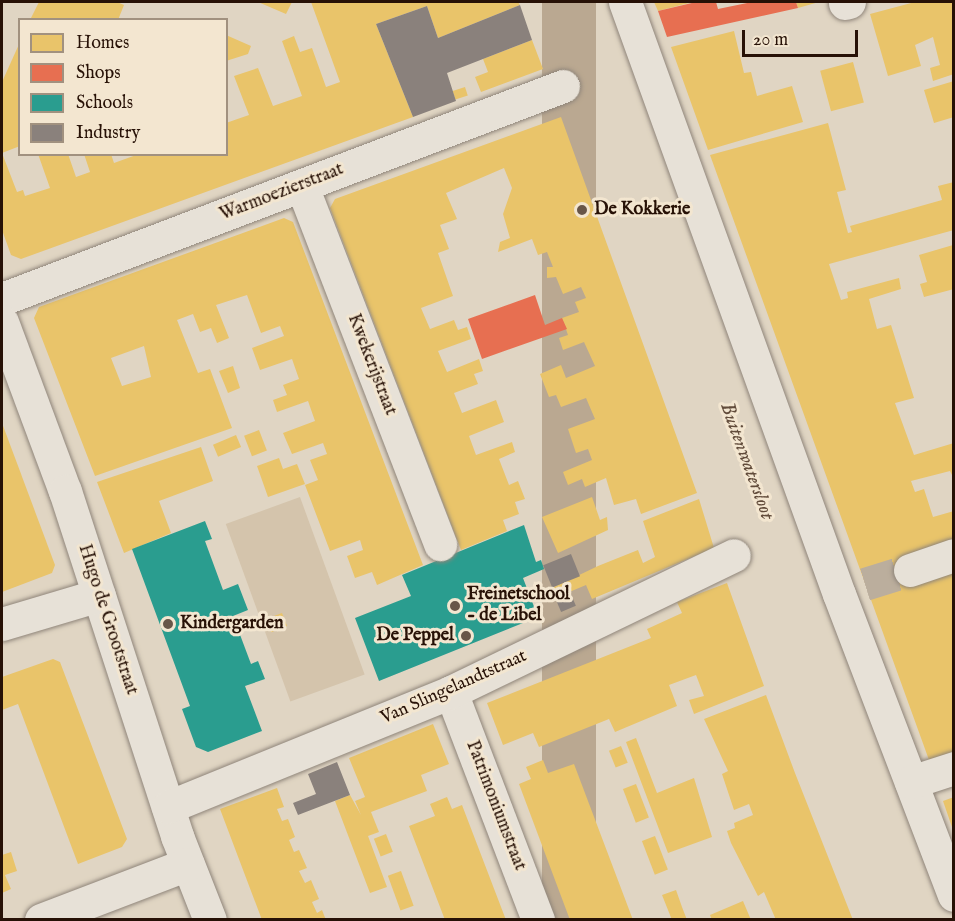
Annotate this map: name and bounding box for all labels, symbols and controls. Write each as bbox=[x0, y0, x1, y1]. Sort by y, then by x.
legend bbox=[18, 18, 228, 156]
scale bar bbox=[745, 18, 860, 56]
text: 20 m bbox=[753, 29, 788, 52]
text: Homes bbox=[76, 32, 129, 55]
text: Shops bbox=[76, 62, 121, 85]
text: Schools bbox=[76, 92, 133, 115]
text: Industry bbox=[76, 122, 140, 145]
street label: Warmoezierstraat bbox=[217, 159, 347, 227]
place label: De Kokkerie bbox=[594, 199, 690, 221]
marker: De Kokkerie bbox=[575, 203, 589, 217]
street label: Kwekerijstraat bbox=[342, 311, 400, 419]
water label: Buitenwatersloot bbox=[715, 399, 779, 523]
street label: Hugo de Grootstraat bbox=[72, 542, 142, 698]
place label: Freinetschool - de Libel bbox=[467, 585, 570, 628]
marker: Freinetschool - de Libel bbox=[448, 599, 462, 613]
place label: Kindergarden bbox=[180, 613, 283, 635]
marker: Kindergarden bbox=[161, 617, 175, 631]
place label: De Peppel bbox=[376, 625, 454, 647]
marker: De Peppel bbox=[459, 629, 473, 643]
street label: Van Slingelandtstraat bbox=[378, 646, 530, 730]
street label: Patrimoniumstraat bbox=[460, 738, 530, 874]

